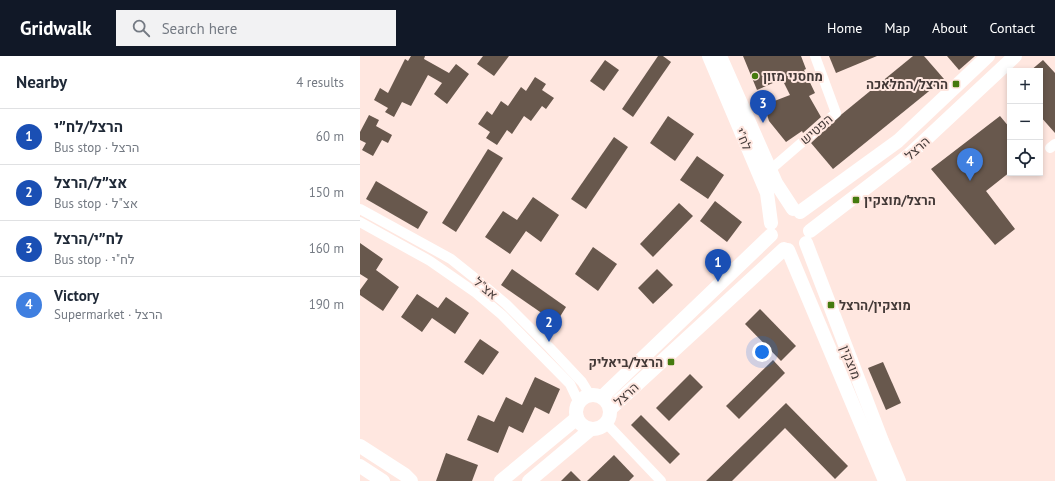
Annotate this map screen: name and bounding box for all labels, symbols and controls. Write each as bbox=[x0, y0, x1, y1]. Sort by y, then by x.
search box bbox=[116, 10, 396, 46]
text: Gridwalk bbox=[20, 16, 92, 40]
icon: search bbox=[130, 17, 152, 39]
text: Search here bbox=[162, 19, 237, 38]
text: Home bbox=[827, 19, 862, 37]
text: Map bbox=[884, 19, 910, 37]
text: About bbox=[932, 19, 968, 37]
text: Contact bbox=[990, 19, 1035, 37]
place label: מחסני מזון bbox=[763, 68, 823, 85]
map controls bbox=[1007, 68, 1043, 176]
button: + bbox=[1007, 68, 1043, 104]
text: Nearby bbox=[16, 71, 67, 93]
marker: מחסני מזון bbox=[750, 71, 760, 81]
text: 4 results bbox=[296, 74, 344, 91]
place label: הרצל/המלאכה bbox=[866, 76, 948, 93]
marker: הרצל/המלאכה bbox=[951, 79, 961, 89]
pin: 3 bbox=[750, 90, 776, 123]
button: − bbox=[1007, 104, 1043, 140]
street label: הפטיש bbox=[796, 110, 836, 148]
text: הרצל/לח״י bbox=[54, 117, 123, 136]
street label: לח"י bbox=[731, 125, 756, 153]
text: 1 bbox=[25, 128, 33, 145]
text: 60 m bbox=[316, 128, 344, 145]
street label: הרצל bbox=[901, 133, 933, 164]
text: Bus stop · הרצל bbox=[54, 139, 140, 156]
button: locate bbox=[1007, 140, 1043, 176]
pin: 4 bbox=[957, 148, 983, 181]
text: אצ״ל/הרצל bbox=[54, 173, 127, 192]
text: 2 bbox=[25, 184, 33, 201]
text: 150 m bbox=[309, 184, 344, 201]
place label: הרצל/מוצקין bbox=[864, 192, 936, 209]
text: Bus stop · אצ"ל bbox=[54, 195, 138, 212]
marker: הרצל/מוצקין bbox=[851, 195, 861, 205]
text: לח״י/הרצל bbox=[54, 229, 123, 248]
text: 3 bbox=[25, 240, 33, 257]
text: 160 m bbox=[309, 240, 344, 257]
pin: 1 bbox=[705, 249, 731, 282]
text: Bus stop · לח"י bbox=[54, 251, 135, 268]
street label: אצ"ל bbox=[470, 273, 501, 303]
text: Victory bbox=[54, 286, 99, 305]
text: 4 bbox=[25, 296, 33, 313]
text: 190 m bbox=[309, 296, 344, 313]
place label: מוצקין/הרצל bbox=[839, 297, 911, 314]
marker: מוצקין/הרצל bbox=[826, 300, 836, 310]
text: Supermarket · הרצל bbox=[54, 306, 163, 323]
pin: 2 bbox=[536, 309, 562, 342]
your location bbox=[752, 342, 772, 362]
street label: מוצקין bbox=[836, 343, 865, 382]
place label: הרצל/ביאליק bbox=[588, 354, 663, 371]
marker: הרצל/ביאליק bbox=[666, 357, 676, 367]
street label: הרצל bbox=[610, 379, 642, 410]

